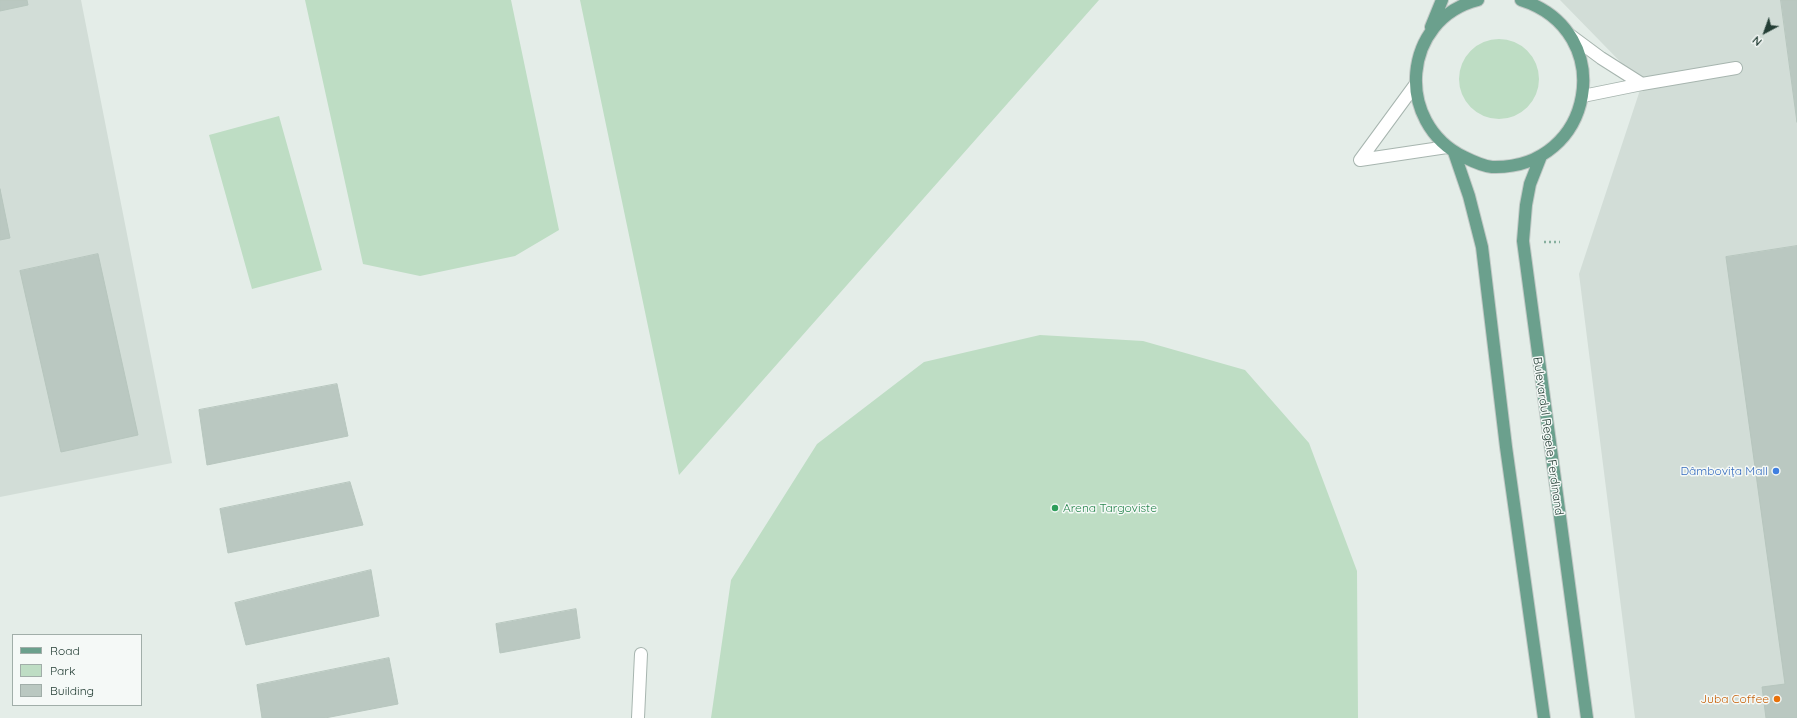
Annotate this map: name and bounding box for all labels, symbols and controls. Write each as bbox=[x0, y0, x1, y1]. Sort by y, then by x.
north arrow bbox=[1745, 12, 1785, 52]
text: N bbox=[1749, 33, 1765, 49]
street label: Bulevardul Regele Ferdinand bbox=[1530, 356, 1566, 516]
place label: Dâmbovița Mall bbox=[1680, 464, 1768, 478]
marker: Dâmbovița Mall bbox=[1771, 466, 1781, 476]
place label: Arena Targoviste bbox=[1063, 501, 1157, 515]
marker: Arena Targoviste bbox=[1050, 503, 1060, 513]
legend bbox=[12, 634, 142, 706]
text: Road bbox=[50, 643, 80, 658]
text: Park bbox=[50, 663, 75, 678]
text: Building bbox=[50, 683, 94, 698]
place label: Juba Coffee bbox=[1700, 692, 1769, 706]
marker: Juba Coffee bbox=[1772, 694, 1782, 704]

